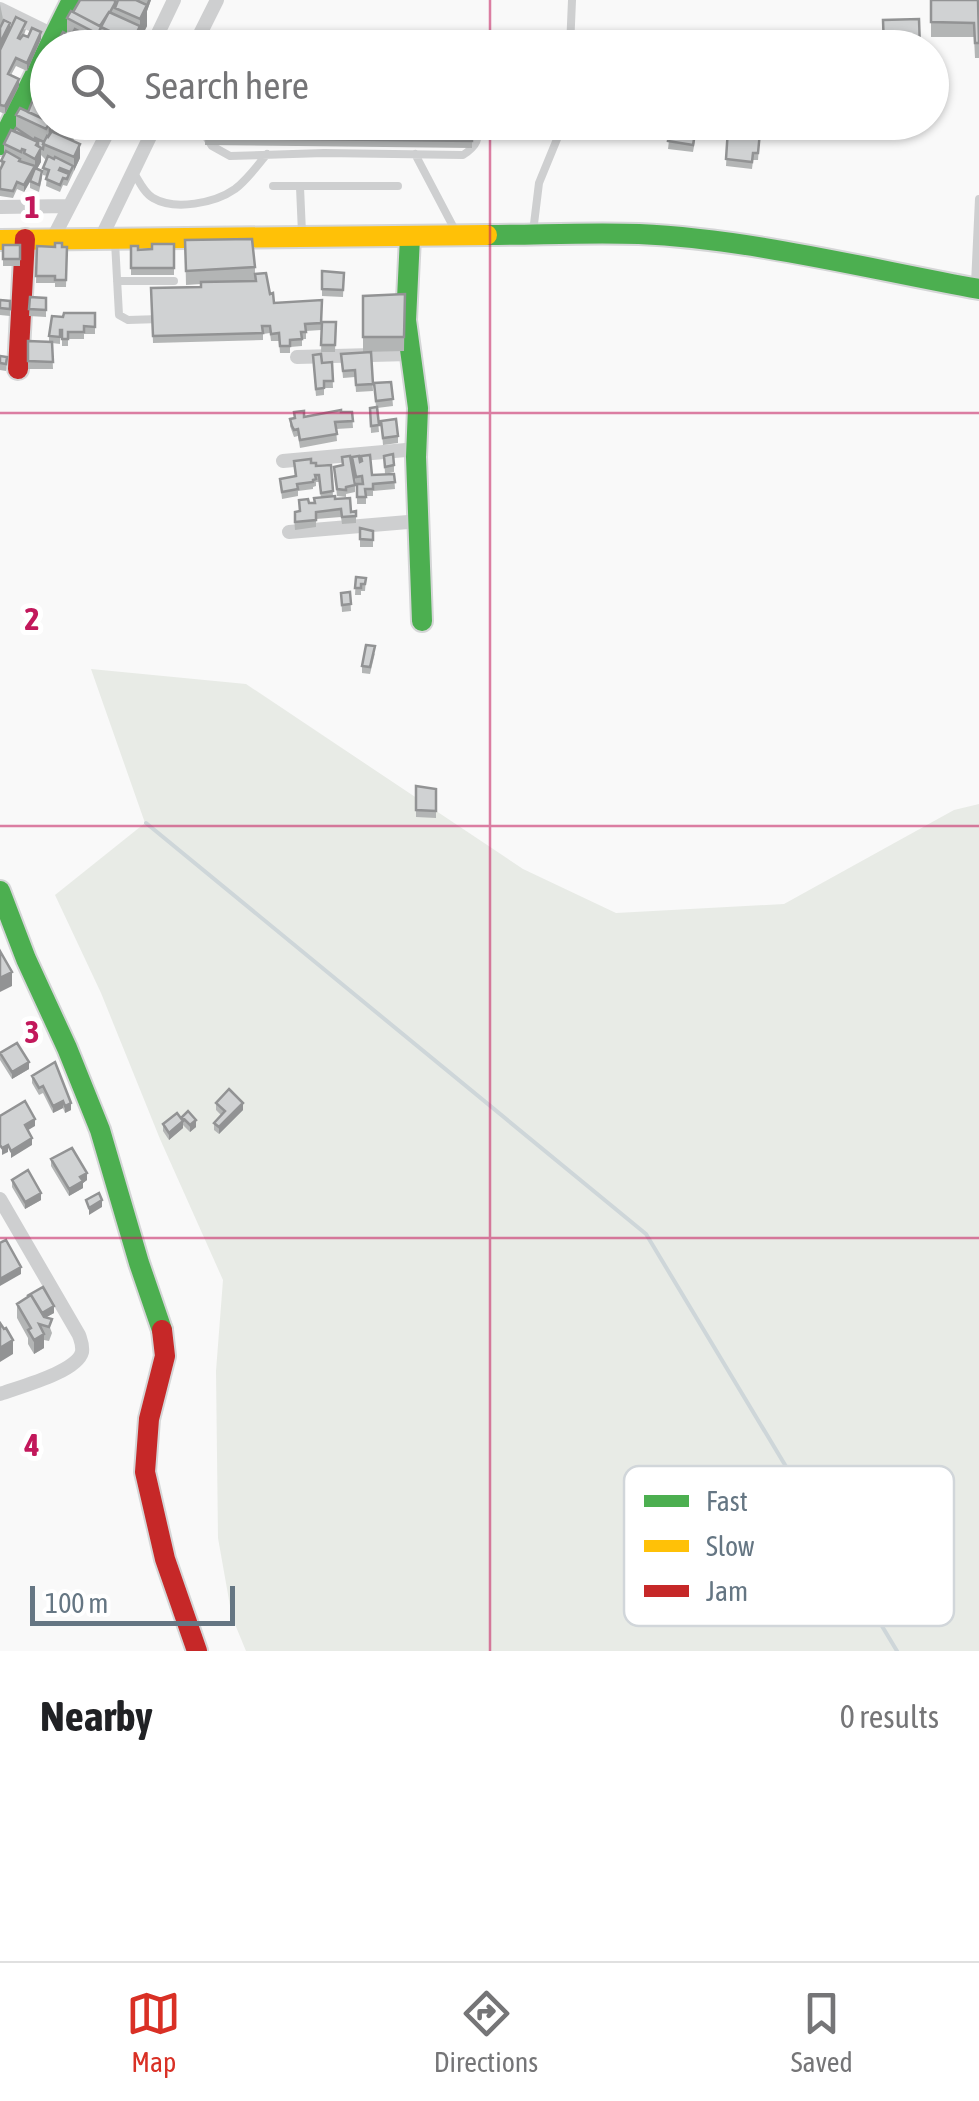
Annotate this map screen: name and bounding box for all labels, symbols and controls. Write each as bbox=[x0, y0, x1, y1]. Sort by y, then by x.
search box bbox=[30, 30, 949, 140]
icon: search bbox=[65, 58, 120, 113]
text: Search here bbox=[145, 64, 309, 107]
text: 1 bbox=[24, 188, 40, 225]
text: 2 bbox=[24, 600, 40, 637]
text: 3 bbox=[24, 1013, 40, 1050]
text: 4 bbox=[23, 1426, 40, 1463]
legend bbox=[624, 1466, 954, 1626]
text: Fast bbox=[706, 1485, 748, 1517]
text: Slow bbox=[706, 1530, 755, 1562]
text: Jam bbox=[706, 1575, 748, 1607]
scale bar bbox=[30, 1581, 235, 1626]
text: 100 m bbox=[45, 1587, 108, 1619]
text: Nearby bbox=[40, 1692, 153, 1740]
text: 0 results bbox=[840, 1698, 939, 1735]
tab: Map bbox=[126, 1986, 181, 2078]
tab: Directions bbox=[434, 1986, 538, 2078]
tab: Saved bbox=[791, 1986, 853, 2078]

